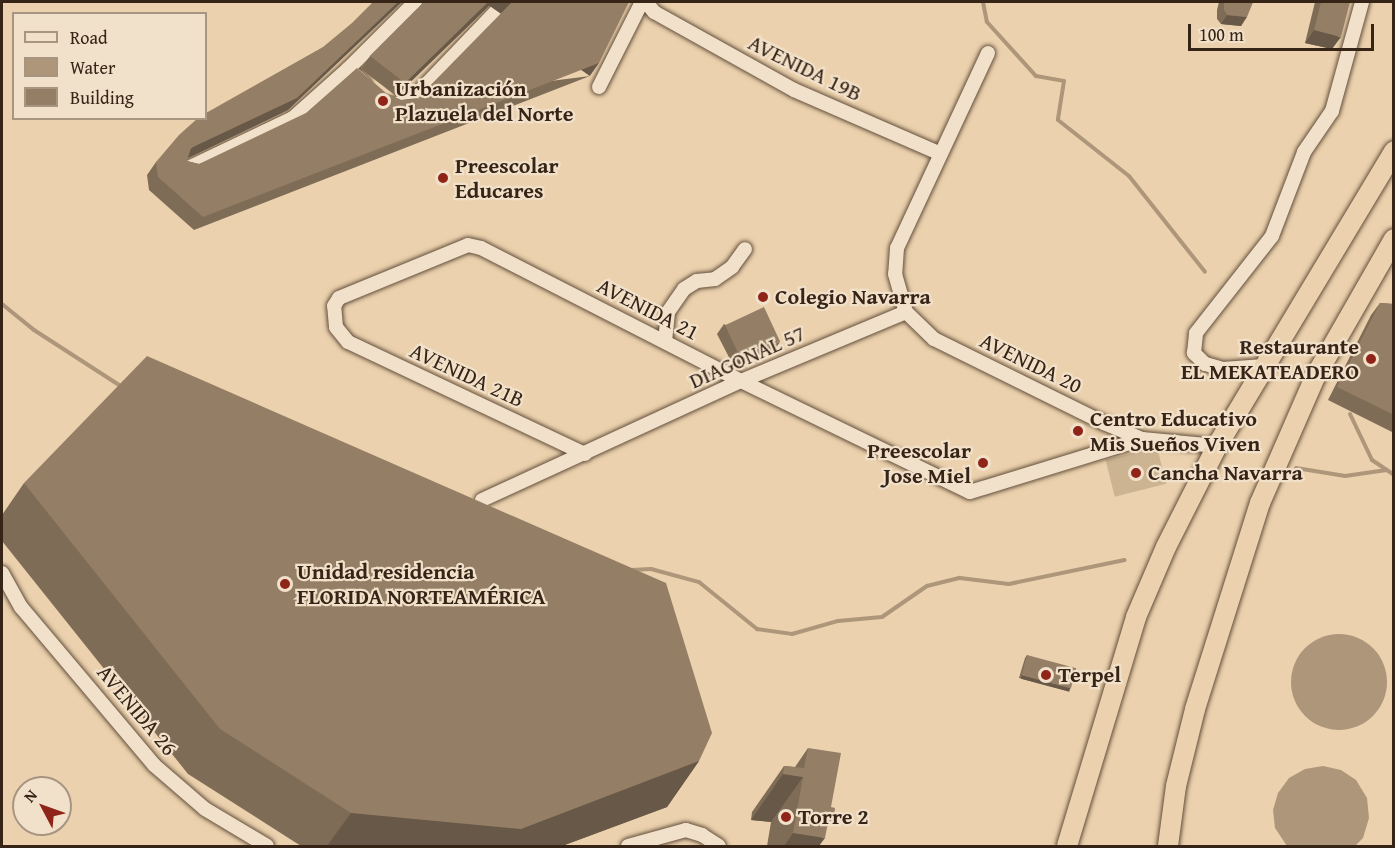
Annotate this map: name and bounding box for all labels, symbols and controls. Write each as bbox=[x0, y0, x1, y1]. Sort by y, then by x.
legend bbox=[12, 12, 207, 120]
scale bar bbox=[1191, 12, 1377, 50]
text: 100 m bbox=[1199, 21, 1244, 48]
text: Road bbox=[70, 24, 108, 51]
street label: AVENIDA 19B bbox=[744, 29, 866, 107]
text: Water bbox=[70, 54, 115, 81]
place label: Urbanización Plazuela del Norte bbox=[395, 75, 574, 126]
text: Building bbox=[70, 84, 134, 111]
marker: Urbanización Plazuela del Norte bbox=[376, 94, 390, 108]
place label: Preescolar Educares bbox=[455, 152, 559, 204]
marker: Preescolar Educares bbox=[436, 171, 450, 185]
street label: AVENIDA 21 bbox=[593, 272, 703, 346]
place label: Colegio Navarra bbox=[775, 284, 931, 310]
marker: Colegio Navarra bbox=[756, 290, 770, 304]
street label: DIAGONAL 57 bbox=[685, 320, 809, 394]
street label: AVENIDA 20 bbox=[976, 327, 1086, 399]
place label: Restaurante EL MEKATEADERO bbox=[1181, 333, 1359, 384]
street label: AVENIDA 21B bbox=[406, 337, 528, 413]
marker: Restaurante EL MEKATEADERO bbox=[1364, 352, 1378, 366]
place label: Centro Educativo Mis Sueños Viven bbox=[1090, 405, 1260, 457]
marker: Centro Educativo Mis Sueños Viven bbox=[1071, 424, 1085, 438]
place label: Preescolar Jose Miel bbox=[867, 437, 971, 488]
marker: Preescolar Jose Miel bbox=[976, 456, 990, 470]
place label: Cancha Navarra bbox=[1148, 460, 1303, 486]
marker: Cancha Navarra bbox=[1129, 466, 1143, 480]
place label: Unidad residencia FLORIDA NORTEAMÉRICA bbox=[297, 558, 545, 610]
marker: Unidad residencia FLORIDA NORTEAMÉRICA bbox=[278, 577, 292, 591]
street label: AVENIDA 26 bbox=[91, 659, 183, 761]
place label: Terpel bbox=[1058, 662, 1121, 688]
marker: Terpel bbox=[1039, 668, 1053, 682]
north arrow bbox=[12, 776, 72, 836]
text: N bbox=[17, 784, 42, 807]
place label: Torre 2 bbox=[798, 804, 869, 830]
marker: Torre 2 bbox=[779, 810, 793, 824]

